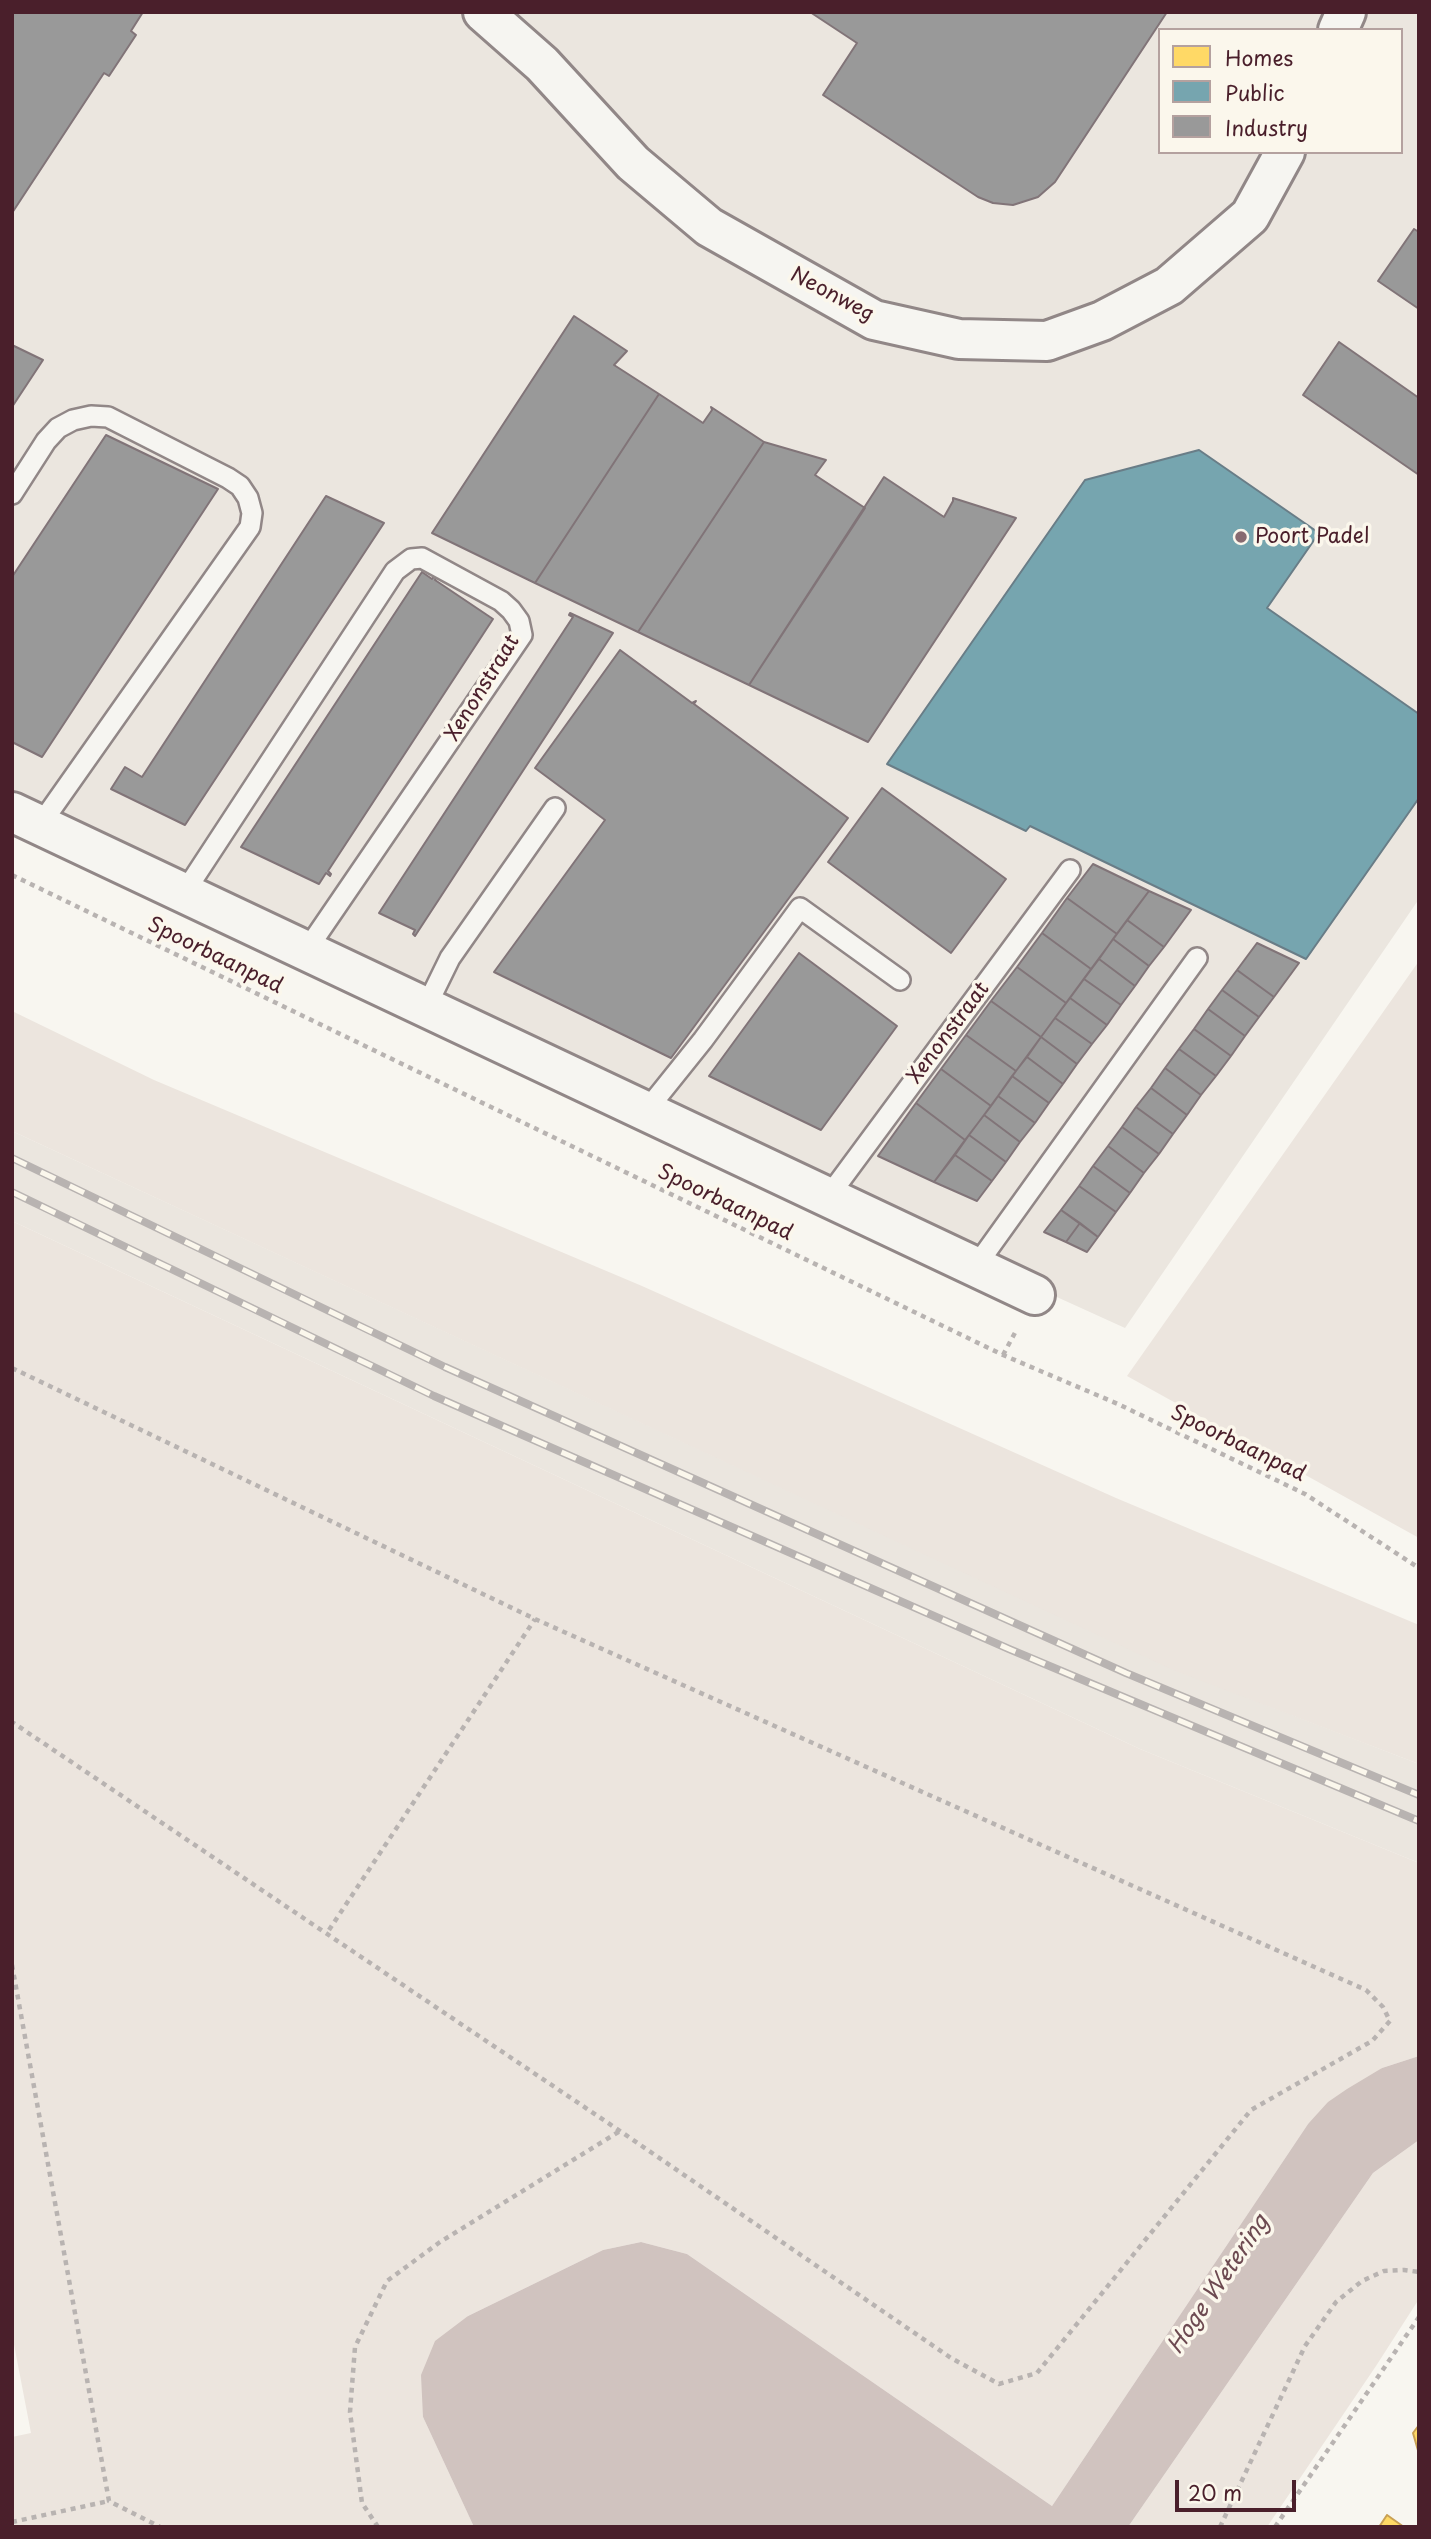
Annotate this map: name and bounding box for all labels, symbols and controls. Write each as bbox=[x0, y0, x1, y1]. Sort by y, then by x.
legend bbox=[1158, 28, 1403, 154]
text: Homes bbox=[1225, 41, 1293, 73]
text: Public bbox=[1225, 76, 1285, 108]
text: Industry bbox=[1225, 111, 1308, 143]
street label: Neonweg bbox=[786, 262, 878, 328]
place label: Poort Padel bbox=[1255, 524, 1369, 550]
marker: Poort Padel bbox=[1233, 529, 1249, 545]
street label: Xenonstraat bbox=[440, 630, 526, 746]
street label: Spoorbaanpad bbox=[143, 912, 287, 1000]
street label: Xenonstraat bbox=[903, 977, 995, 1089]
street label: Spoorbaanpad bbox=[653, 1159, 797, 1247]
street label: Spoorbaanpad bbox=[1166, 1400, 1310, 1488]
water label: Hoge Wetering bbox=[1162, 2210, 1276, 2360]
scale bar bbox=[1179, 2466, 1300, 2510]
text: 20 m bbox=[1188, 2476, 1242, 2508]

